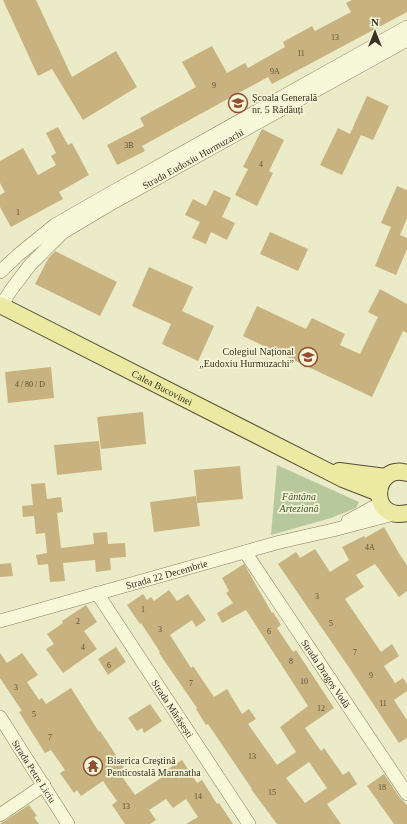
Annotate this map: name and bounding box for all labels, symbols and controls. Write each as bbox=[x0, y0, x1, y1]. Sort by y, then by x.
north arrow bbox=[355, 12, 395, 52]
text: N bbox=[371, 16, 379, 28]
house number: 13 bbox=[331, 33, 339, 42]
house number: 11 bbox=[297, 49, 305, 58]
house number: 9A bbox=[270, 67, 280, 76]
house number: 9 bbox=[212, 81, 216, 90]
school or university icon: Școala Generală nr. 5 Rădăuți bbox=[227, 92, 249, 114]
place label: Școala Generală nr. 5 Rădăuți bbox=[252, 92, 318, 115]
street label: Strada Eudoxiu Hurmuzachi bbox=[140, 126, 245, 191]
house number: 3B bbox=[124, 141, 134, 150]
house number: 4 bbox=[259, 160, 263, 169]
house number: 1 bbox=[16, 208, 20, 217]
place label: Colegiul Național „Eudoxiu Hurmuzachi” bbox=[199, 346, 294, 369]
school or university icon: Colegiul Național „Eudoxiu Hurmuzachi” bbox=[297, 346, 319, 368]
street label: Calea Bucovinei bbox=[130, 367, 195, 407]
house number: 4 / 80 / D bbox=[15, 380, 45, 389]
park label: Fântâna Arteziană bbox=[279, 491, 318, 514]
house number: 4A bbox=[365, 543, 375, 552]
street label: Strada 22 Decembrie bbox=[124, 557, 209, 591]
house number: 3 bbox=[315, 592, 319, 601]
house number: 1 bbox=[141, 605, 145, 614]
house number: 2 bbox=[76, 617, 80, 626]
house number: 5 bbox=[329, 619, 333, 628]
house number: 3 bbox=[158, 625, 162, 634]
house number: 6 bbox=[267, 627, 271, 636]
street label: Strada Dragoș Vodă bbox=[299, 637, 353, 710]
house number: 4 bbox=[81, 643, 85, 652]
house number: 7 bbox=[353, 648, 357, 657]
house number: 8 bbox=[289, 657, 293, 666]
house number: 6 bbox=[107, 661, 111, 670]
house number: 9 bbox=[369, 671, 373, 680]
street label: Strada Mărășești bbox=[150, 677, 196, 740]
house number: 10 bbox=[300, 677, 308, 686]
house number: 7 bbox=[189, 679, 193, 688]
house number: 3 bbox=[14, 683, 18, 692]
house number: 11 bbox=[379, 699, 387, 708]
house number: 12 bbox=[317, 704, 325, 713]
house number: 5 bbox=[32, 710, 36, 719]
house number: 7 bbox=[48, 733, 52, 742]
street label: Strada Petre Liciu bbox=[10, 738, 58, 804]
house number: 13 bbox=[248, 752, 256, 761]
temple icon: Biserica Creștină Penticostală Maranatha bbox=[82, 755, 104, 777]
place label: Biserica Creștină Penticostală Maranatha bbox=[107, 755, 201, 778]
house number: 18 bbox=[378, 783, 386, 792]
house number: 15 bbox=[268, 788, 276, 797]
house number: 14 bbox=[194, 792, 202, 801]
house number: 13 bbox=[122, 802, 130, 811]

